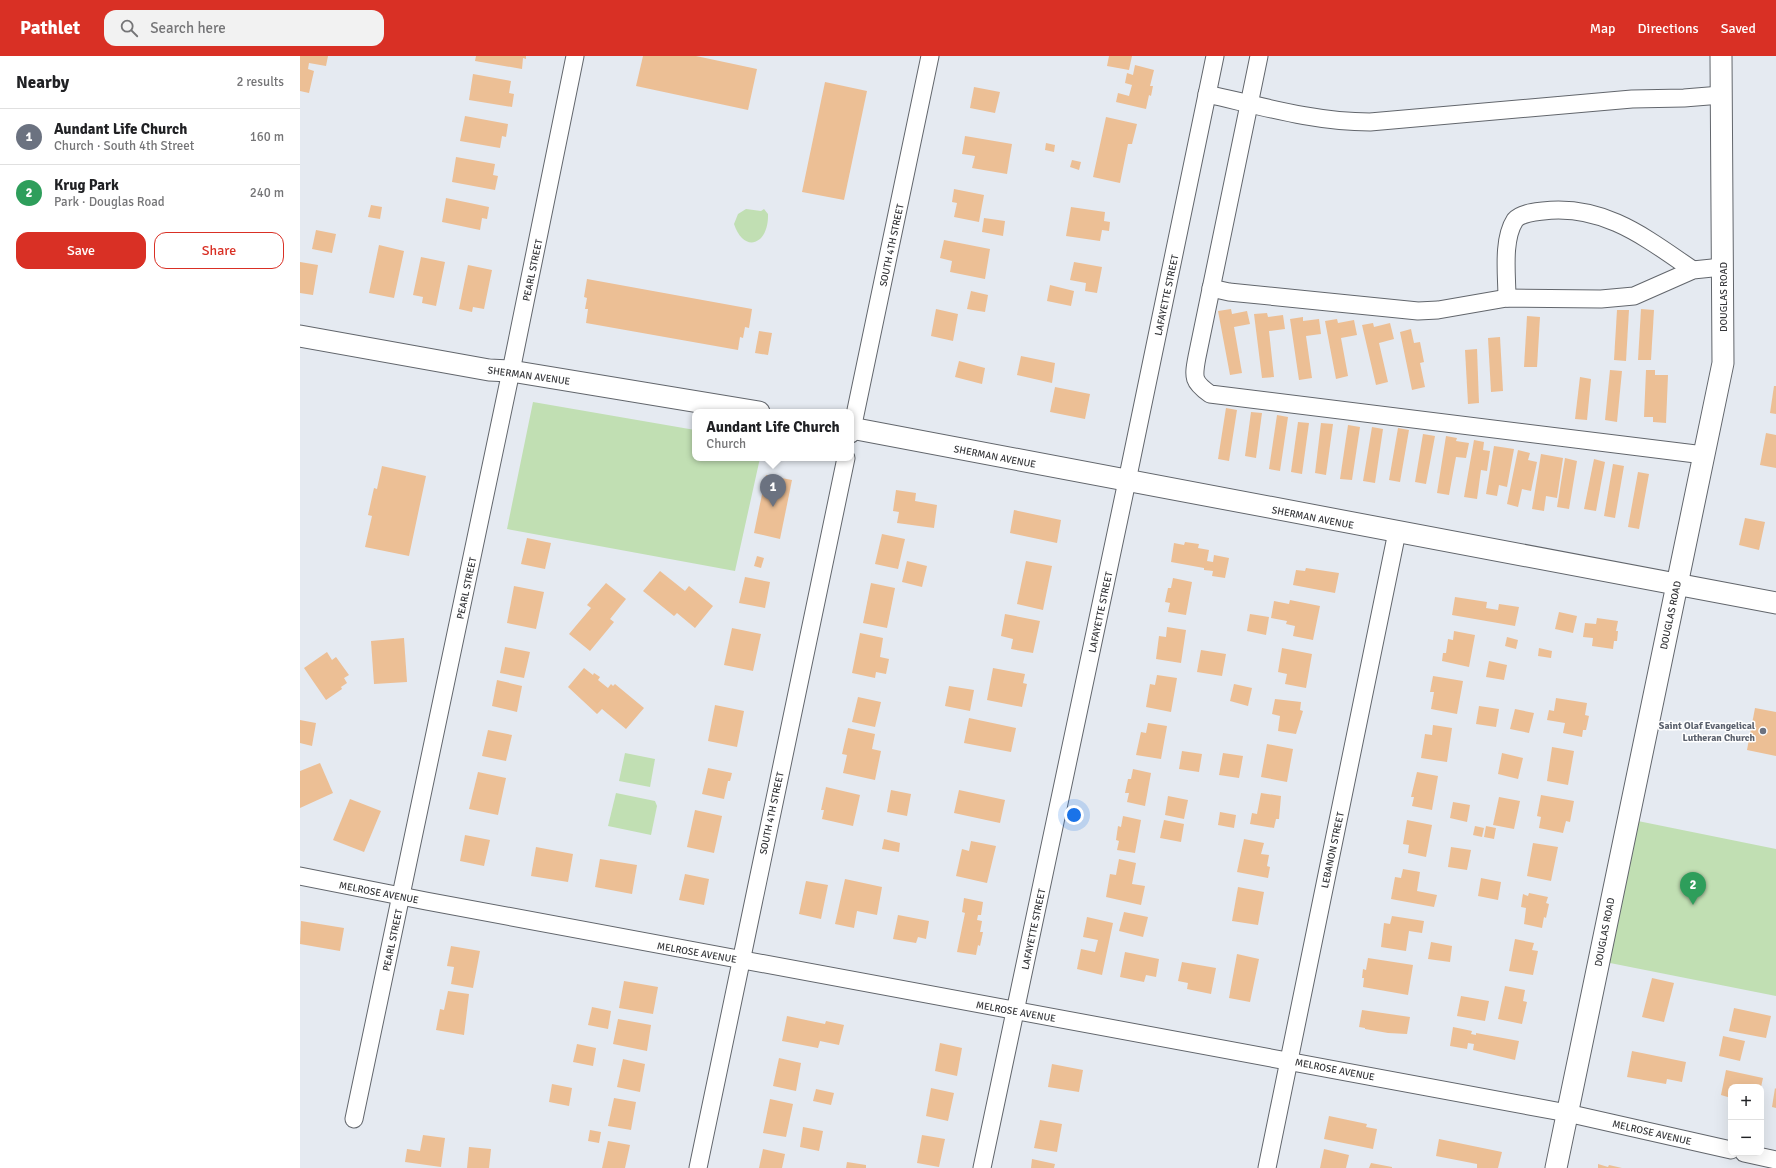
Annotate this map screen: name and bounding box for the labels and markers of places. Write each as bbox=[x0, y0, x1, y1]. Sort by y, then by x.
pin: 1 bbox=[760, 474, 786, 507]
place label: Saint Olaf Evangelical Lutheran Church bbox=[1659, 720, 1756, 744]
marker: Saint Olaf Evangelical Lutheran Church bbox=[1758, 726, 1768, 736]
pin: 2 bbox=[1680, 872, 1706, 905]

